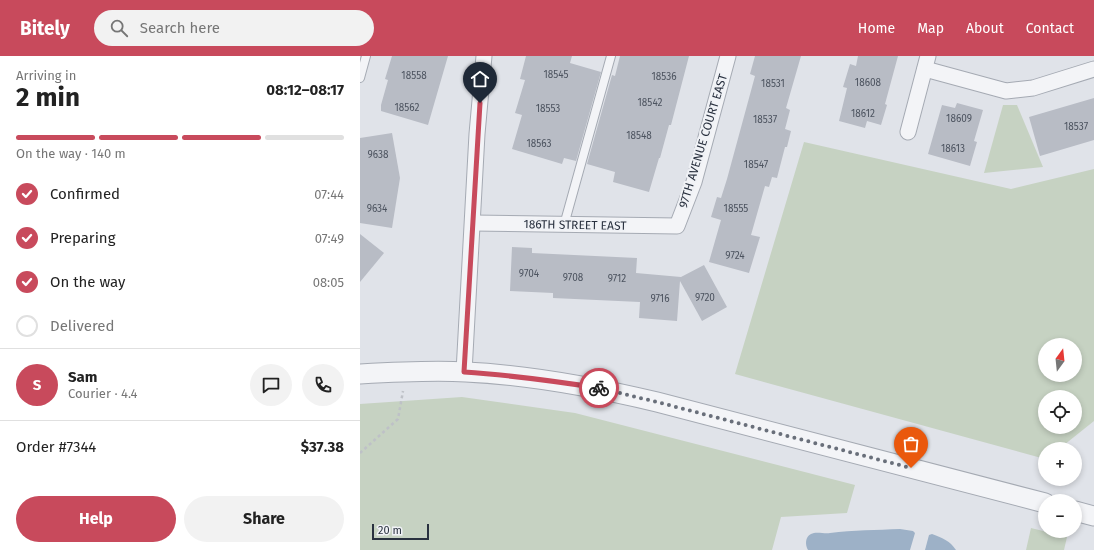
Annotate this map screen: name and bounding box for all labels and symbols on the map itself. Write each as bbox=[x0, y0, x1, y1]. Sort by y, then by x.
pin bbox=[463, 62, 497, 103]
house number: 18545 bbox=[543, 69, 569, 81]
house number: 18558 bbox=[401, 70, 427, 82]
house number: 18536 bbox=[651, 71, 677, 83]
street label: 97TH AVENUE COURT EAST bbox=[676, 72, 730, 210]
house number: 18608 bbox=[855, 77, 882, 89]
house number: 18531 bbox=[761, 78, 785, 90]
house number: 18542 bbox=[638, 97, 663, 109]
house number: 18562 bbox=[394, 102, 420, 114]
house number: 18553 bbox=[536, 103, 560, 115]
house number: 18612 bbox=[851, 108, 875, 120]
house number: 18609 bbox=[946, 113, 972, 125]
house number: 18537 bbox=[753, 114, 778, 126]
house number: 18537 bbox=[1064, 121, 1089, 133]
house number: 18548 bbox=[626, 130, 652, 142]
house number: 18563 bbox=[526, 138, 552, 150]
house number: 18613 bbox=[941, 143, 965, 155]
house number: 9638 bbox=[368, 149, 389, 161]
house number: 18547 bbox=[744, 159, 769, 171]
house number: 9634 bbox=[367, 203, 388, 215]
house number: 18555 bbox=[724, 203, 748, 215]
street label: 186TH STREET EAST bbox=[523, 217, 627, 233]
house number: 9724 bbox=[725, 250, 745, 262]
house number: 9704 bbox=[519, 268, 540, 280]
house number: 9708 bbox=[563, 272, 584, 284]
house number: 9712 bbox=[608, 273, 626, 285]
house number: 9720 bbox=[695, 292, 715, 304]
house number: 9716 bbox=[650, 293, 670, 305]
north arrow bbox=[1038, 338, 1082, 382]
courier bbox=[579, 368, 619, 408]
pin bbox=[894, 427, 928, 468]
scale bar bbox=[372, 522, 429, 541]

